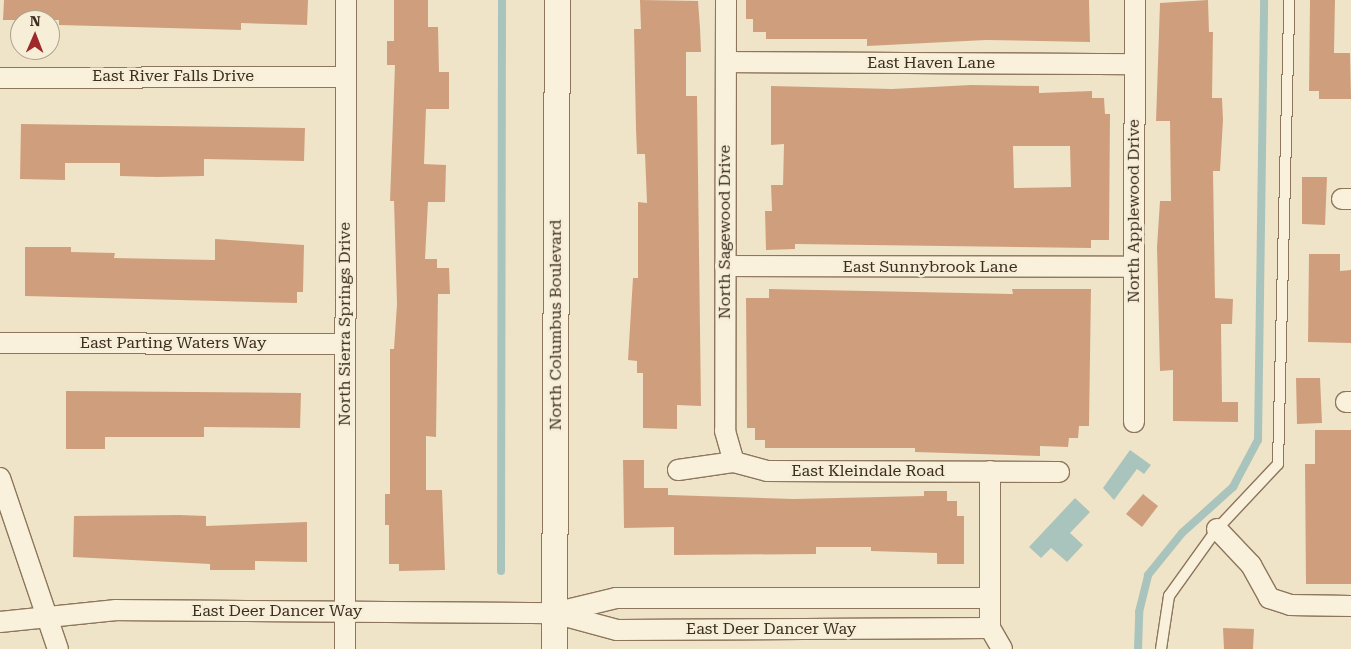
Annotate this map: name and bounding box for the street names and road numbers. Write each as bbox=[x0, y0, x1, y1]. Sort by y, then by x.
street label: East Haven Lane bbox=[867, 53, 995, 73]
street label: East River Falls Drive bbox=[92, 66, 254, 86]
street label: North Applewood Drive bbox=[1124, 119, 1144, 303]
street label: North Sagewood Drive bbox=[715, 145, 735, 319]
street label: North Columbus Boulevard bbox=[546, 220, 566, 430]
street label: North Sierra Springs Drive bbox=[335, 222, 355, 426]
street label: East Sunnybrook Lane bbox=[843, 257, 1017, 277]
street label: East Parting Waters Way bbox=[80, 333, 266, 353]
street label: East Kleindale Road bbox=[791, 461, 945, 481]
street label: East Deer Dancer Way bbox=[192, 601, 362, 621]
street label: East Deer Dancer Way bbox=[686, 619, 856, 639]

